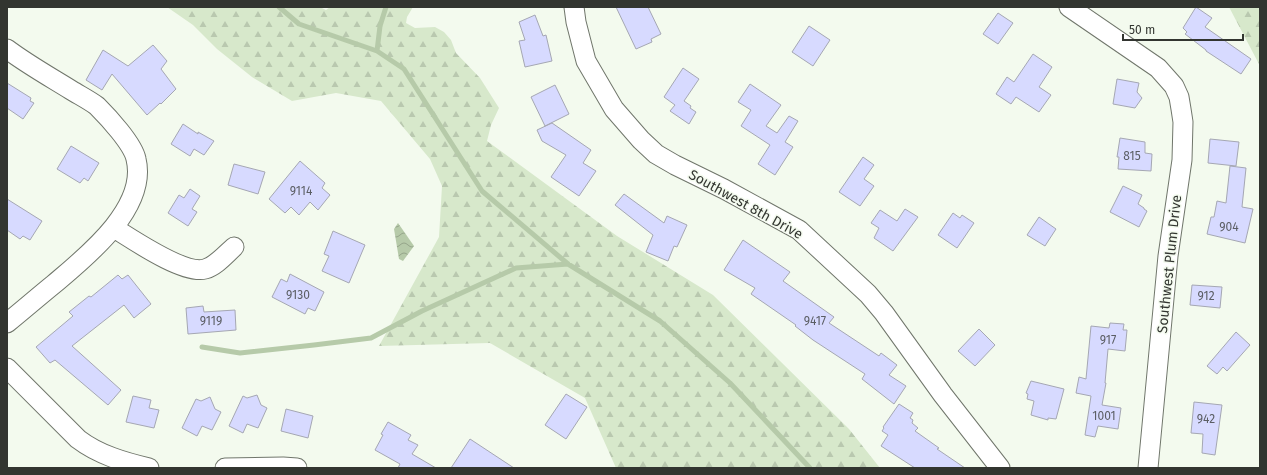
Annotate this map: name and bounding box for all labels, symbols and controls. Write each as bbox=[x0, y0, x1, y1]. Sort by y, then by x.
scale bar bbox=[1123, 16, 1243, 42]
text: 50 m bbox=[1129, 23, 1155, 37]
house number: 815 bbox=[1123, 149, 1141, 163]
street label: Southwest 8th Drive bbox=[686, 166, 806, 243]
house number: 9114 bbox=[290, 184, 313, 198]
street label: Southwest Plum Drive bbox=[1154, 194, 1185, 334]
house number: 904 bbox=[1219, 220, 1239, 234]
house number: 9130 bbox=[286, 288, 310, 302]
house number: 912 bbox=[1197, 289, 1215, 303]
house number: 9119 bbox=[200, 314, 222, 328]
house number: 9417 bbox=[804, 314, 826, 328]
house number: 917 bbox=[1100, 333, 1116, 347]
house number: 1001 bbox=[1092, 409, 1116, 423]
house number: 942 bbox=[1197, 412, 1215, 426]

